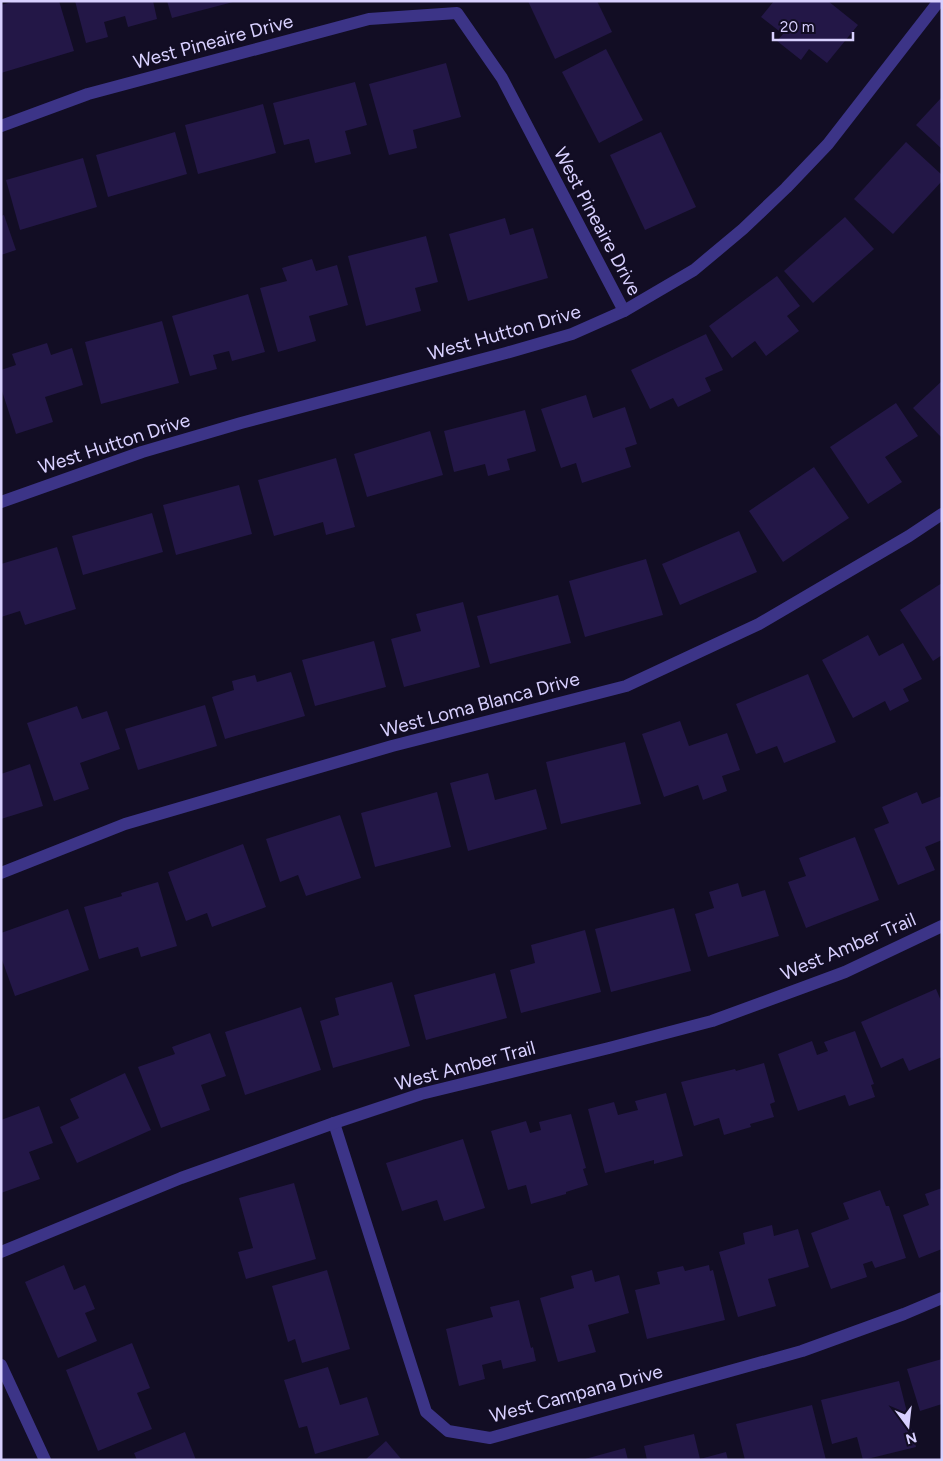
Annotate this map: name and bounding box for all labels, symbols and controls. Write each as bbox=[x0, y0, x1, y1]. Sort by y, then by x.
street label: West Pineaire Drive bbox=[131, 9, 296, 74]
scale bar bbox=[773, 10, 853, 42]
text: 20 m bbox=[780, 18, 814, 36]
street label: West Pineaire Drive bbox=[549, 143, 646, 299]
street label: West Hutton Drive bbox=[425, 300, 583, 365]
street label: West Hutton Drive bbox=[35, 408, 193, 479]
street label: West Loma Blanca Drive bbox=[378, 667, 582, 742]
street label: West Amber Trail bbox=[777, 908, 919, 985]
street label: West Amber Trail bbox=[392, 1036, 538, 1095]
street label: West Campana Drive bbox=[487, 1359, 665, 1428]
north arrow bbox=[883, 1401, 933, 1451]
text: N bbox=[904, 1428, 919, 1448]

